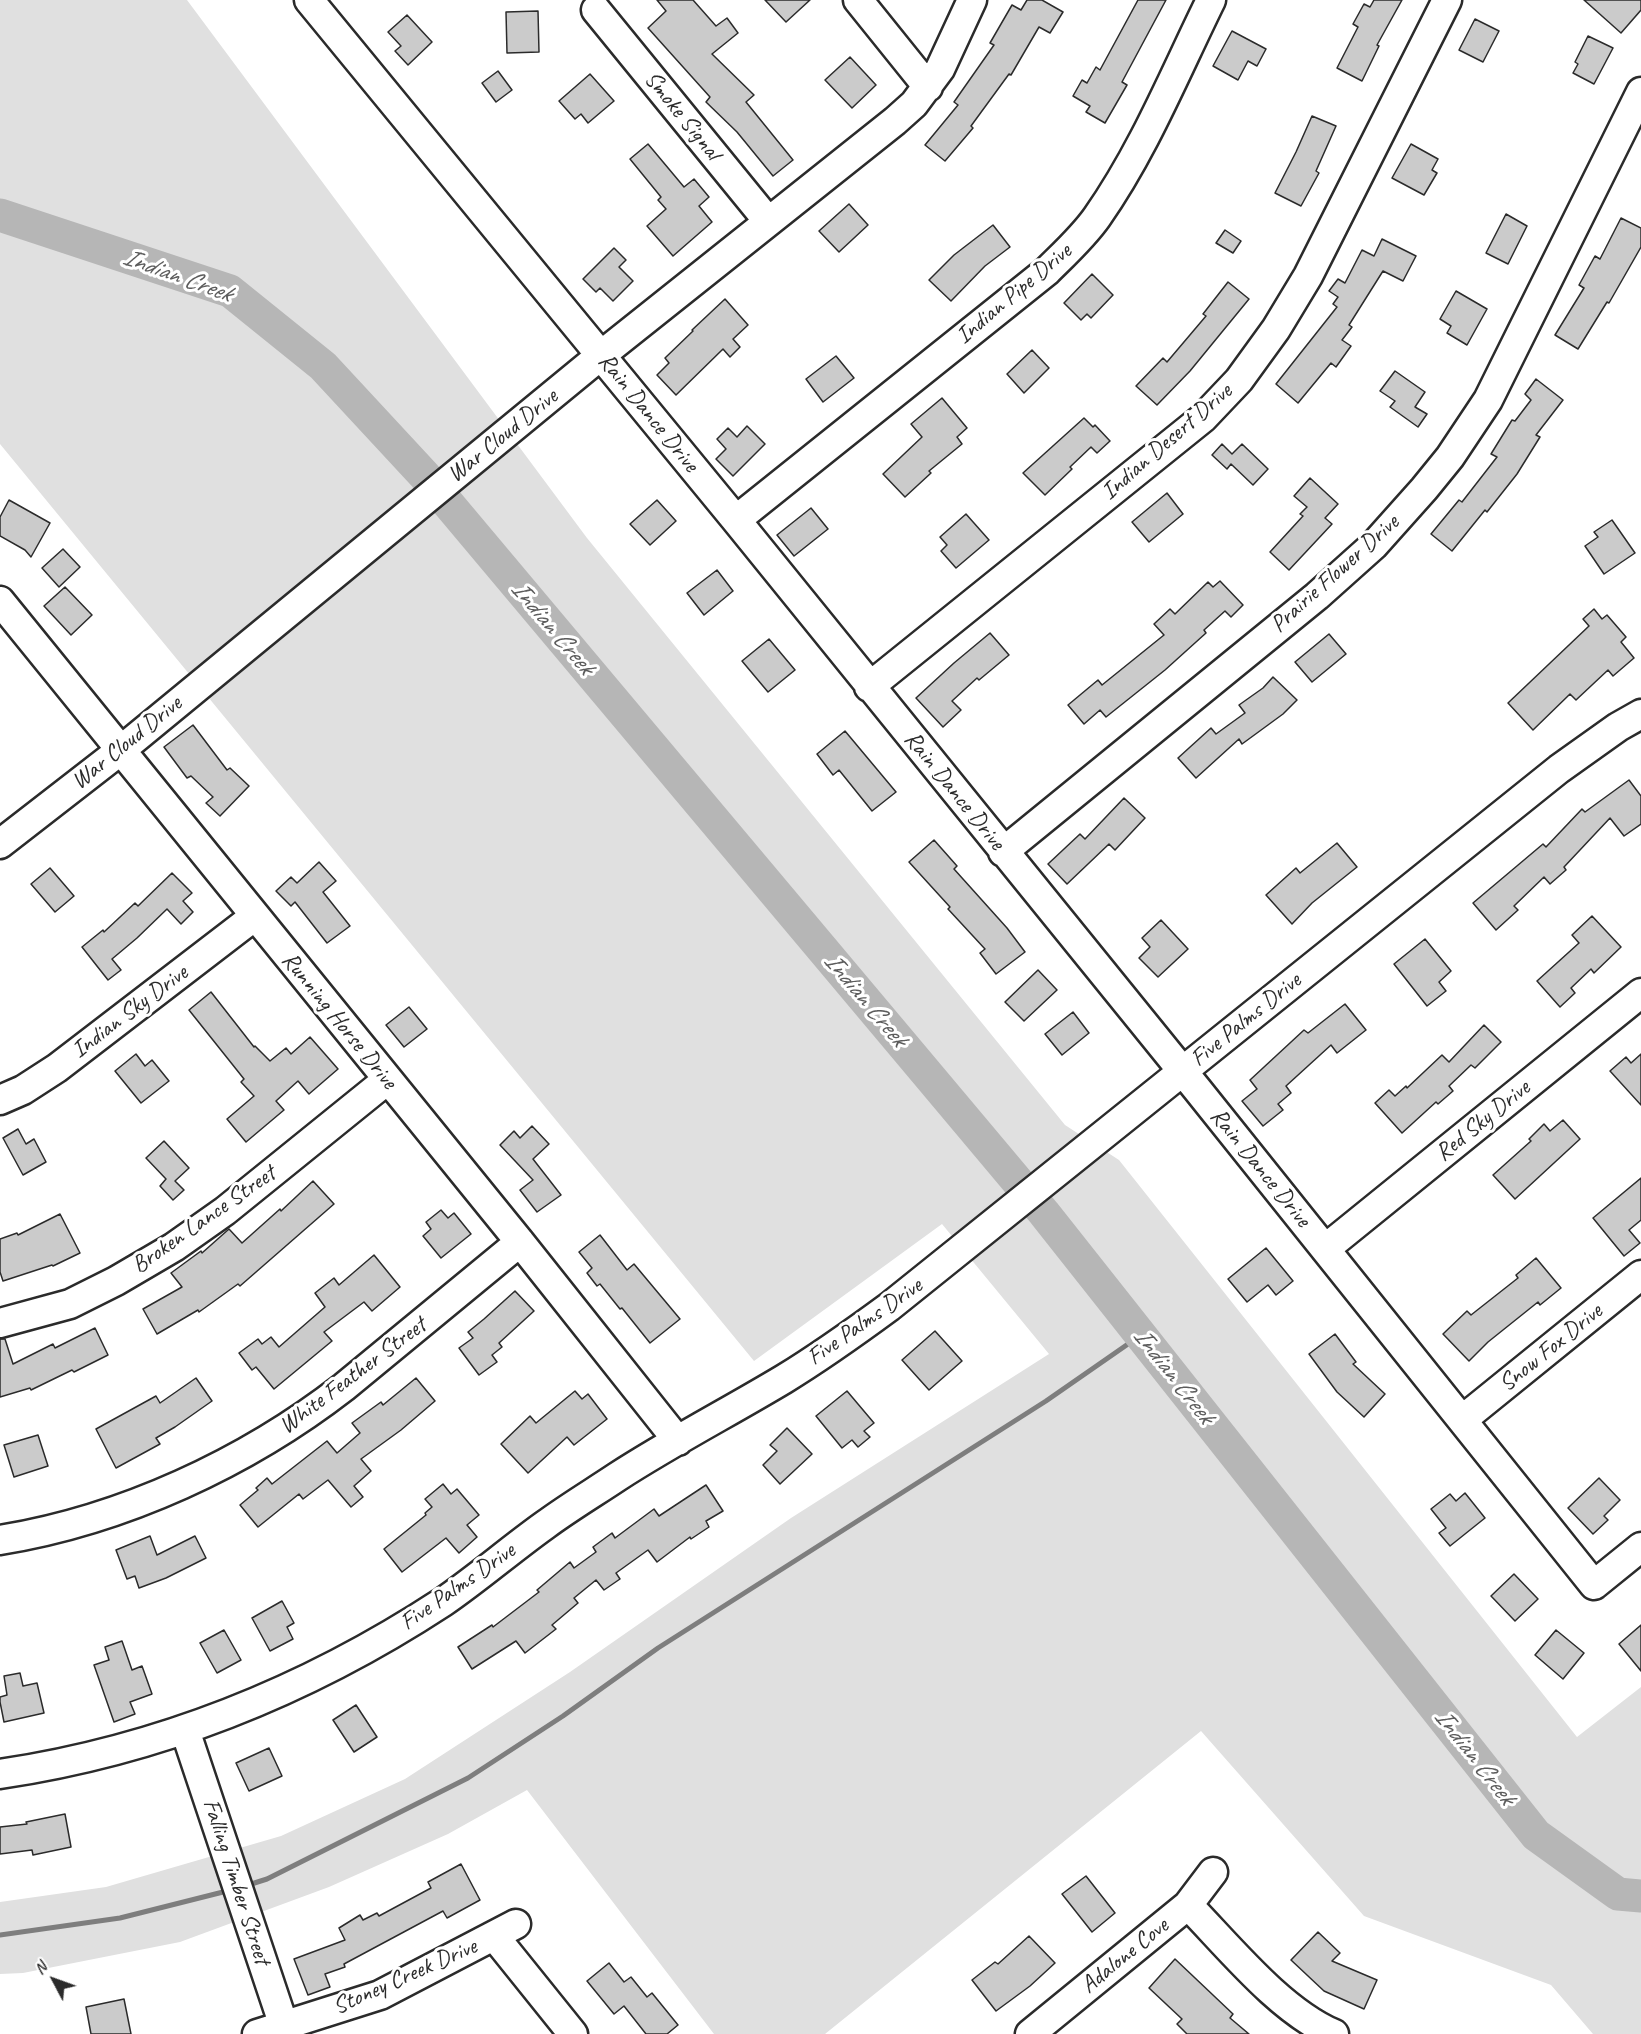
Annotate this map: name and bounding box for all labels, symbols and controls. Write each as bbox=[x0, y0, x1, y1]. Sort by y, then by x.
street label: Smoke Signal bbox=[637, 66, 727, 166]
street label: Indian Pipe Drive bbox=[950, 237, 1078, 351]
water label: Indian Creek bbox=[118, 242, 236, 310]
street label: Rain Dance Drive bbox=[591, 348, 705, 478]
street label: Indian Desert Drive bbox=[1096, 377, 1238, 507]
street label: War Cloud Drive bbox=[442, 383, 564, 489]
street label: Prairie Flower Drive bbox=[1265, 509, 1405, 639]
water label: Indian Creek bbox=[504, 575, 600, 681]
street label: War Cloud Drive bbox=[66, 690, 188, 796]
street label: Rain Dance Drive bbox=[897, 726, 1011, 856]
street label: Running Horse Drive bbox=[275, 947, 403, 1095]
water label: Indian Creek bbox=[817, 947, 913, 1053]
street label: Indian Sky Drive bbox=[66, 959, 194, 1065]
street label: Five Palms Drive bbox=[1185, 967, 1307, 1073]
street label: Red Sky Drive bbox=[1430, 1074, 1536, 1168]
street label: Rain Dance Drive bbox=[1203, 1103, 1317, 1233]
street label: Broken Lance Street bbox=[127, 1160, 281, 1280]
street label: Five Palms Drive bbox=[802, 1272, 928, 1372]
street label: Snow Fox Drive bbox=[1493, 1298, 1609, 1398]
street label: White Feather Street bbox=[274, 1311, 432, 1441]
water label: Indian Creek bbox=[1126, 1322, 1220, 1430]
street label: Five Palms Drive bbox=[395, 1537, 521, 1637]
water label: Indian Creek bbox=[1427, 1703, 1521, 1811]
street label: Falling Timber Street bbox=[196, 1796, 276, 1968]
street label: Adalone Cove bbox=[1075, 1912, 1175, 2000]
street label: Stoney Creek Drive bbox=[329, 1932, 481, 2022]
north arrow bbox=[24, 1950, 84, 2010]
text: N bbox=[30, 1958, 51, 1978]

